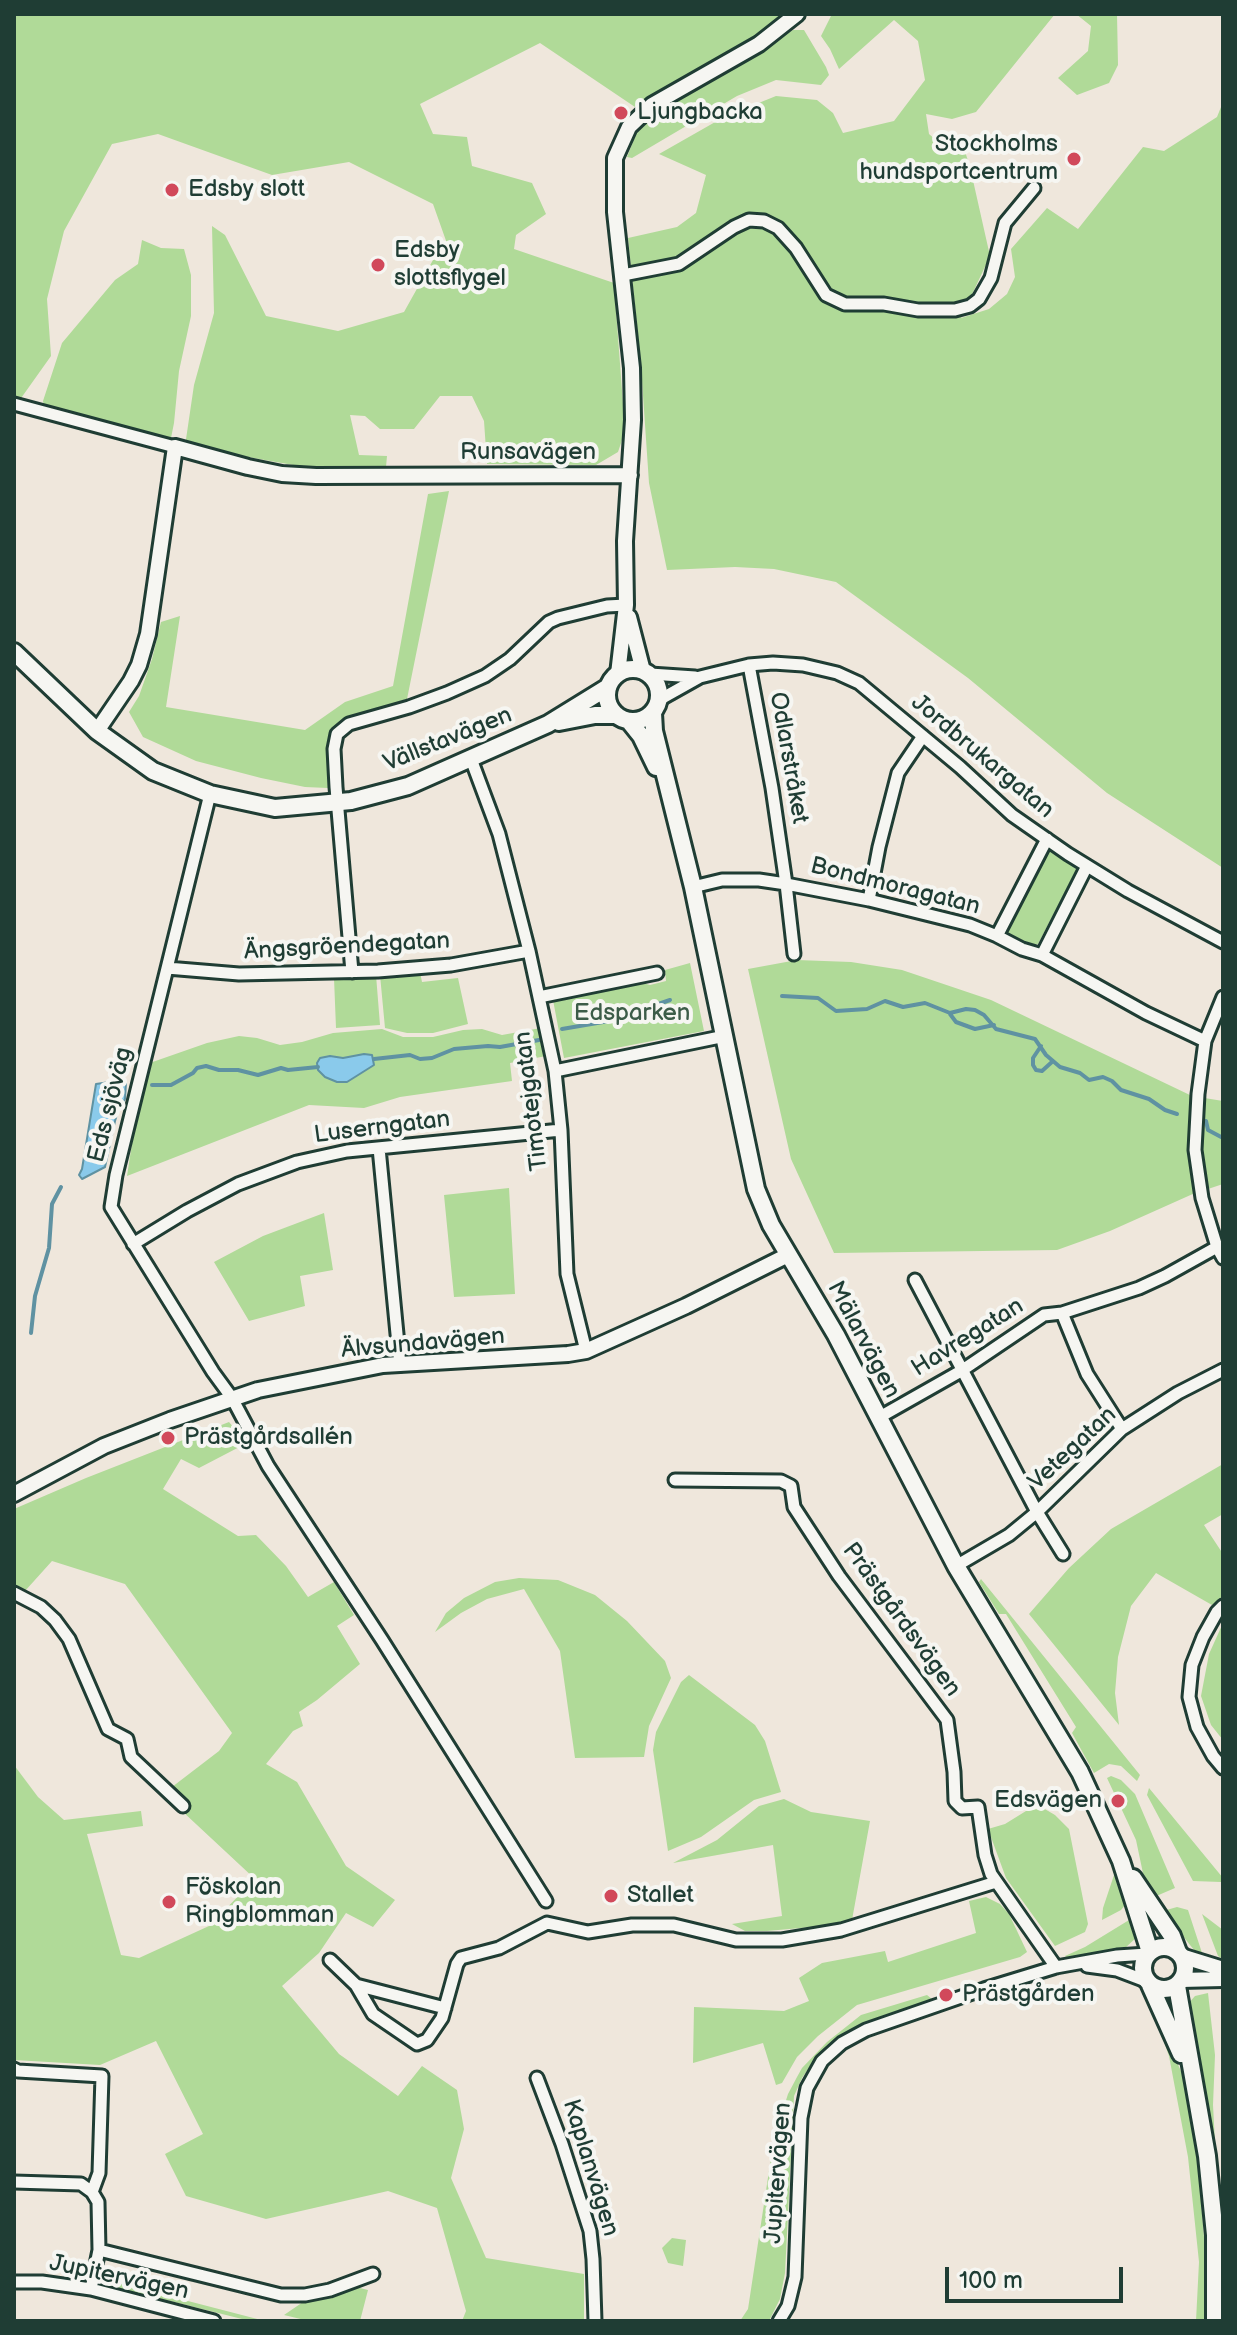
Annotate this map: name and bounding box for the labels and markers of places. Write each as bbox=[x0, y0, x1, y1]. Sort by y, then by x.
place label: Ljungbacka bbox=[637, 99, 763, 127]
marker: Ljungbacka bbox=[612, 104, 630, 122]
place label: Stockholms hundsportcentrum bbox=[859, 131, 1058, 187]
marker: Stockholms hundsportcentrum bbox=[1065, 150, 1083, 168]
place label: Edsby slott bbox=[188, 176, 305, 204]
marker: Edsby slott bbox=[163, 181, 181, 199]
place label: Edsby slottsflygel bbox=[394, 237, 506, 293]
marker: Edsby slottsflygel bbox=[369, 256, 387, 274]
place label: Prästgårdsallén bbox=[184, 1424, 353, 1452]
marker: Prästgårdsallén bbox=[159, 1429, 177, 1447]
place label: Edsvägen bbox=[994, 1787, 1102, 1815]
marker: Edsvägen bbox=[1109, 1792, 1127, 1810]
place label: Föskolan Ringblomman bbox=[185, 1874, 334, 1930]
place label: Stallet bbox=[627, 1882, 694, 1910]
marker: Stallet bbox=[602, 1887, 620, 1905]
marker: Föskolan Ringblomman bbox=[160, 1893, 178, 1911]
place label: Prästgården bbox=[962, 1981, 1095, 2009]
marker: Prästgården bbox=[937, 1986, 955, 2004]

